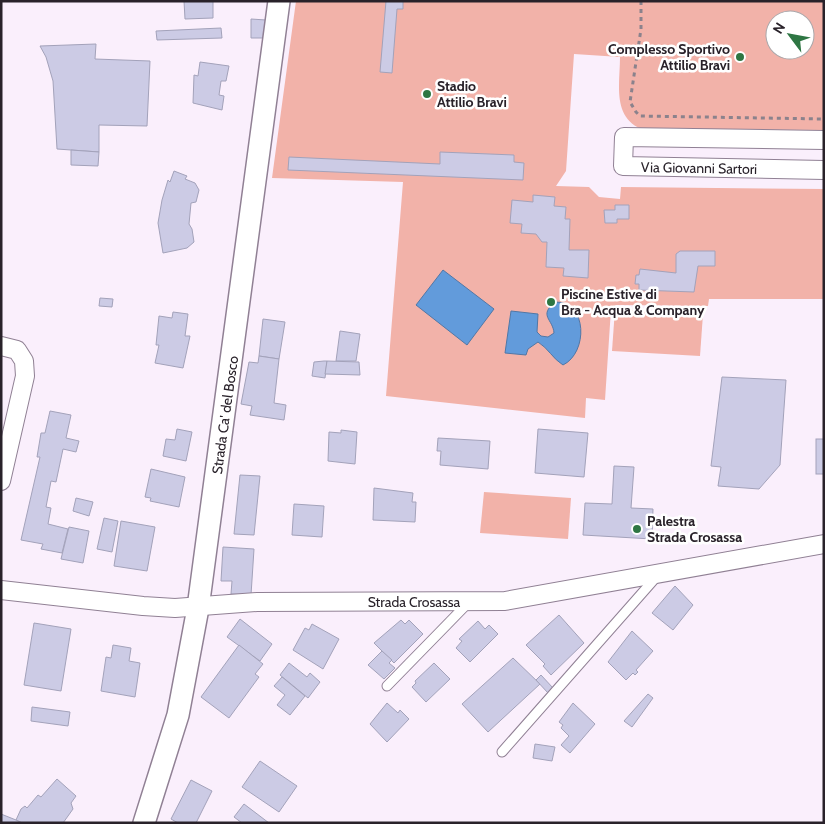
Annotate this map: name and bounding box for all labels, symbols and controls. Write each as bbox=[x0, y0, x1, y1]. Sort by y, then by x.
north arrow bbox=[765, 10, 815, 60]
text: N bbox=[769, 19, 789, 37]
place label: Complesso Sportivo Attilio Bravi bbox=[608, 40, 730, 74]
marker: Complesso Sportivo Attilio Bravi bbox=[734, 51, 746, 63]
place label: Stadio Attilio Bravi bbox=[437, 77, 507, 111]
marker: Stadio Attilio Bravi bbox=[421, 88, 433, 100]
street label: Via Giovanni Sartori bbox=[641, 158, 757, 178]
place label: Piscine Estive di Bra - Acqua & Company bbox=[561, 285, 705, 319]
marker: Piscine Estive di Bra - Acqua & Company bbox=[545, 296, 557, 308]
street label: Strada Ca' del Bosco bbox=[208, 354, 242, 475]
place label: Palestra Strada Crosassa bbox=[647, 512, 742, 546]
marker: Palestra Strada Crosassa bbox=[631, 523, 643, 535]
street label: Strada Crosassa bbox=[368, 593, 461, 611]

